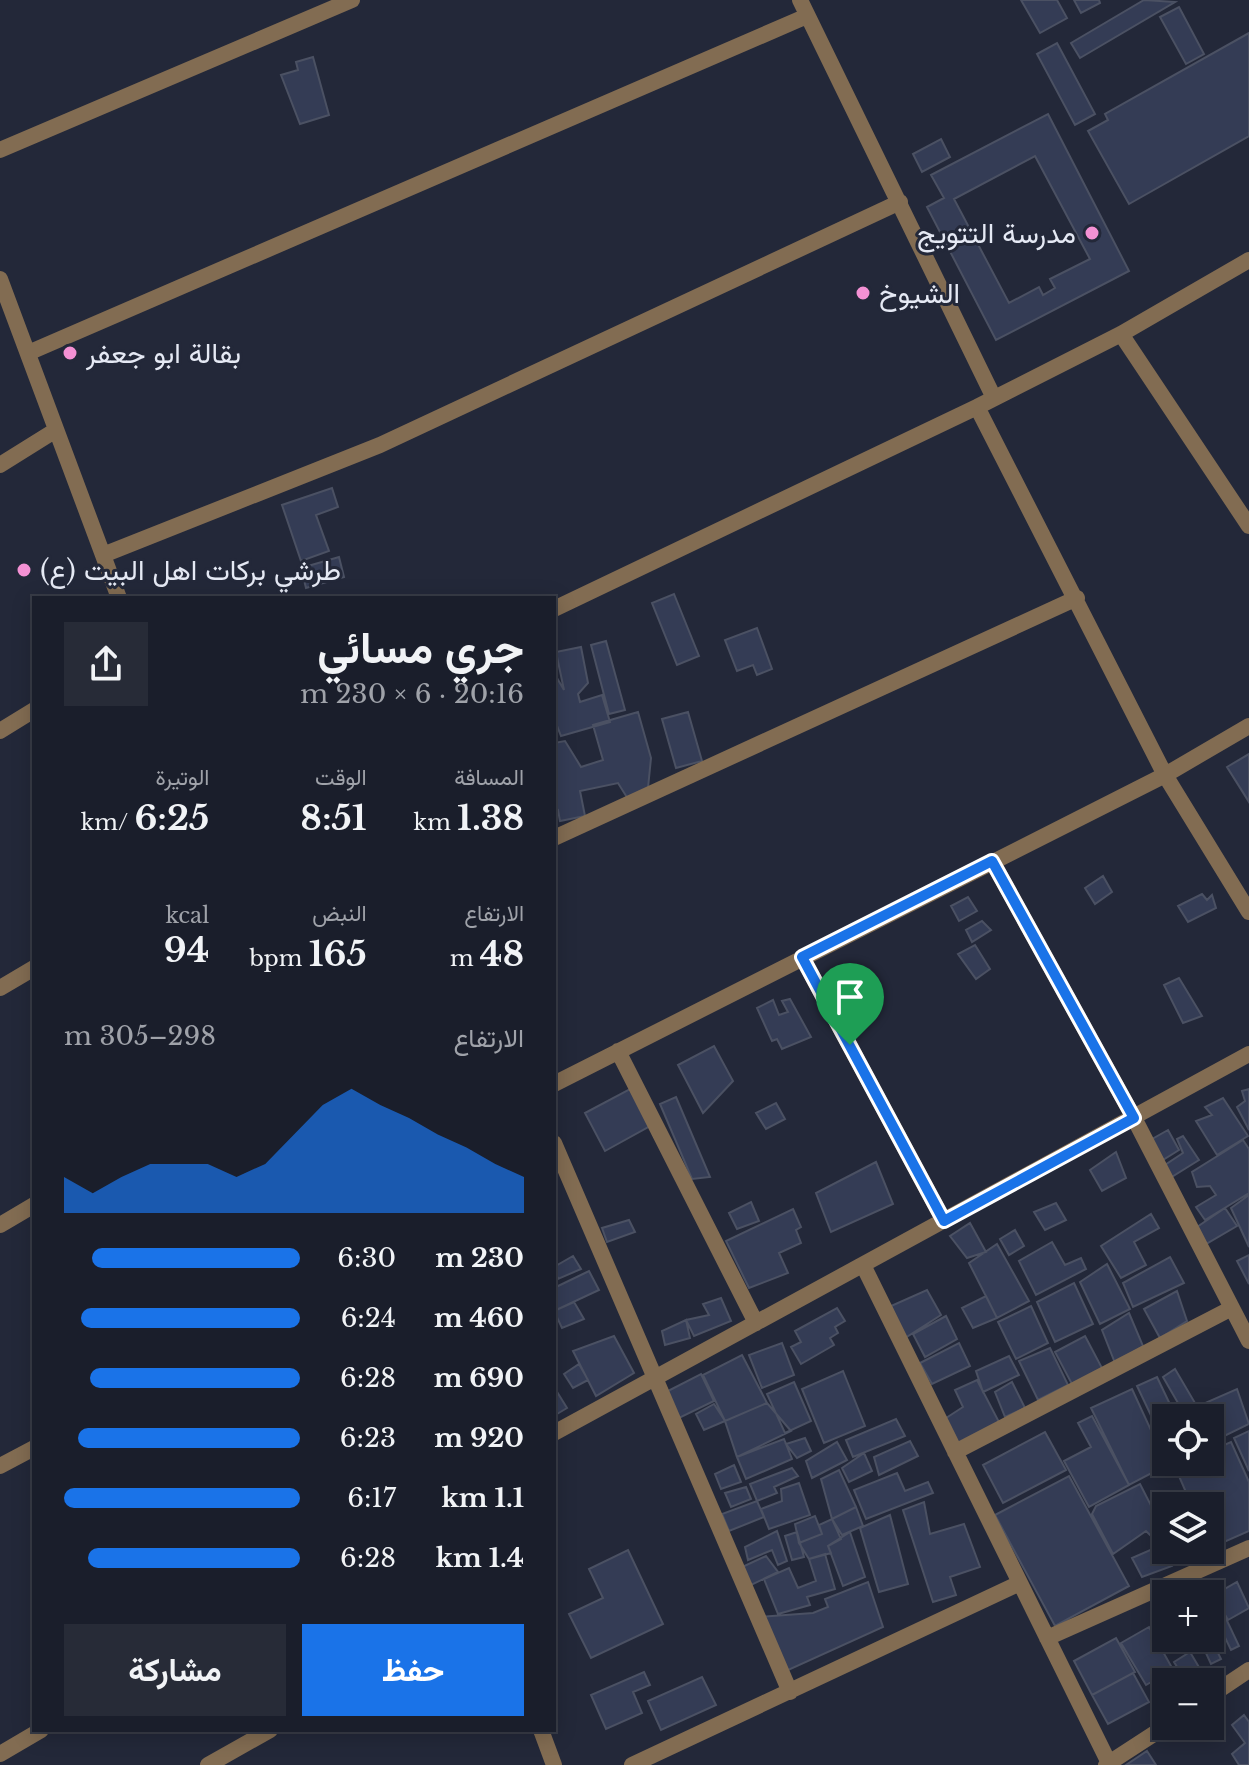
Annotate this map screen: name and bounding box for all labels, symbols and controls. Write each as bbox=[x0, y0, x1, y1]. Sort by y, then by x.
place label: مدرسة التتويج bbox=[917, 216, 1076, 253]
marker: مدرسة التتويج bbox=[1083, 224, 1101, 242]
place label: الشيوخ bbox=[879, 276, 960, 312]
marker: الشيوخ bbox=[854, 284, 872, 302]
place label: بقالة ابو جعفر bbox=[85, 336, 241, 371]
marker: بقالة ابو جعفر bbox=[61, 344, 79, 362]
place label: طرشي بركات اهل البيت (ع) bbox=[40, 553, 341, 593]
marker: طرشي بركات اهل البيت (ع) bbox=[15, 561, 33, 579]
text: جري مسائي bbox=[317, 620, 524, 675]
button: share bbox=[64, 622, 148, 706]
text: 20:16 · 6 × 230 m bbox=[300, 678, 524, 710]
text: الوتيرة bbox=[156, 764, 209, 791]
text: الوقت bbox=[315, 764, 367, 791]
text: المسافة bbox=[454, 764, 524, 791]
text: 6:25 bbox=[134, 797, 209, 839]
text: 8:51 bbox=[300, 797, 367, 839]
text: 1.38 bbox=[457, 797, 524, 839]
text: /km bbox=[81, 809, 134, 836]
text: km bbox=[414, 809, 457, 836]
text: النبض bbox=[312, 900, 367, 927]
text: الارتفاع bbox=[464, 900, 524, 927]
text: kcal bbox=[165, 902, 209, 929]
text: 94 bbox=[164, 929, 209, 971]
text: 165 bbox=[309, 933, 367, 975]
text: 48 bbox=[480, 933, 524, 975]
text: bpm bbox=[249, 945, 309, 972]
text: m bbox=[450, 945, 480, 972]
pin bbox=[816, 963, 884, 1045]
icon: arrive bbox=[828, 975, 872, 1019]
text: 298–305 m bbox=[64, 1020, 216, 1052]
text: الارتفاع bbox=[453, 1022, 524, 1054]
text: 6:30 bbox=[337, 1242, 396, 1274]
text: 230 m bbox=[435, 1242, 524, 1274]
text: 6:24 bbox=[341, 1302, 396, 1334]
text: 460 m bbox=[434, 1302, 524, 1334]
text: 6:28 bbox=[340, 1362, 396, 1394]
text: 690 m bbox=[434, 1362, 524, 1394]
map controls bbox=[1152, 1404, 1224, 1740]
button: locate bbox=[1152, 1404, 1224, 1476]
text: 6:23 bbox=[340, 1422, 396, 1454]
text: 920 m bbox=[434, 1422, 524, 1454]
text: 6:17 bbox=[347, 1482, 396, 1514]
text: 1.1 km bbox=[442, 1482, 524, 1514]
button: layers bbox=[1152, 1492, 1224, 1564]
text: 6:28 bbox=[340, 1542, 396, 1574]
text: 1.4 km bbox=[436, 1542, 524, 1574]
button: + bbox=[1152, 1580, 1224, 1652]
button: مشاركة bbox=[64, 1624, 286, 1716]
button: حفظ bbox=[302, 1624, 524, 1716]
button: − bbox=[1152, 1668, 1224, 1740]

